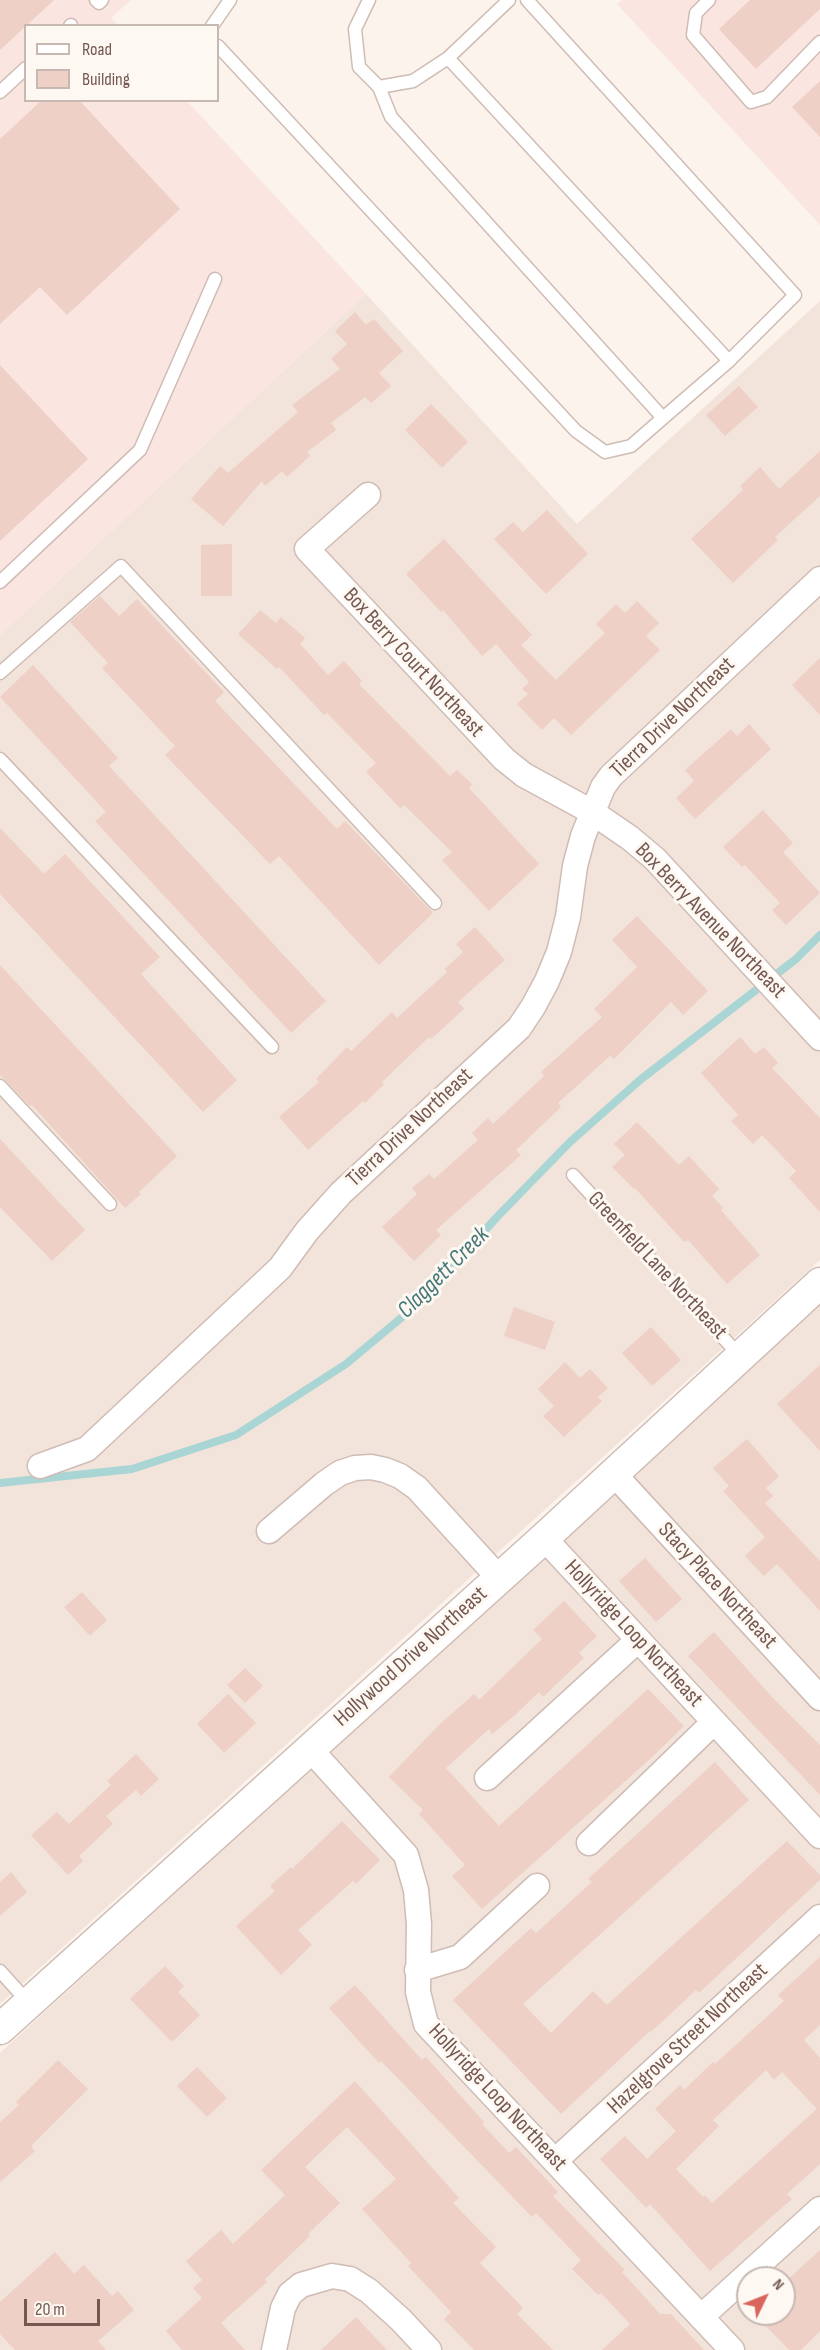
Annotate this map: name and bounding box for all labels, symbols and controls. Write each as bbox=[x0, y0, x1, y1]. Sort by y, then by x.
legend bbox=[24, 24, 219, 102]
text: Road bbox=[82, 39, 112, 60]
text: Building bbox=[82, 69, 130, 90]
street label: Box Berry Court Northeast bbox=[337, 583, 489, 743]
street label: Tierra Drive Northeast bbox=[605, 652, 741, 784]
street label: Box Berry Avenue Northeast bbox=[629, 838, 791, 1004]
street label: Tierra Drive Northeast bbox=[341, 1063, 479, 1193]
street label: Greenfield Lane Northeast bbox=[582, 1187, 732, 1345]
water label: Claggett Creek bbox=[392, 1221, 496, 1325]
street label: Stacy Place Northeast bbox=[652, 1517, 782, 1655]
street label: Hollyridge Loop Northeast bbox=[558, 1555, 708, 1713]
street label: Hollywood Drive Northeast bbox=[329, 1581, 493, 1733]
street label: Hazelgrove Street Northeast bbox=[602, 1958, 774, 2120]
street label: Hollyridge Loop Northeast bbox=[422, 2019, 572, 2177]
north arrow bbox=[736, 2266, 796, 2326]
text: N bbox=[768, 2275, 788, 2294]
scale bar bbox=[27, 2287, 104, 2325]
text: 20 m bbox=[35, 2299, 65, 2320]

